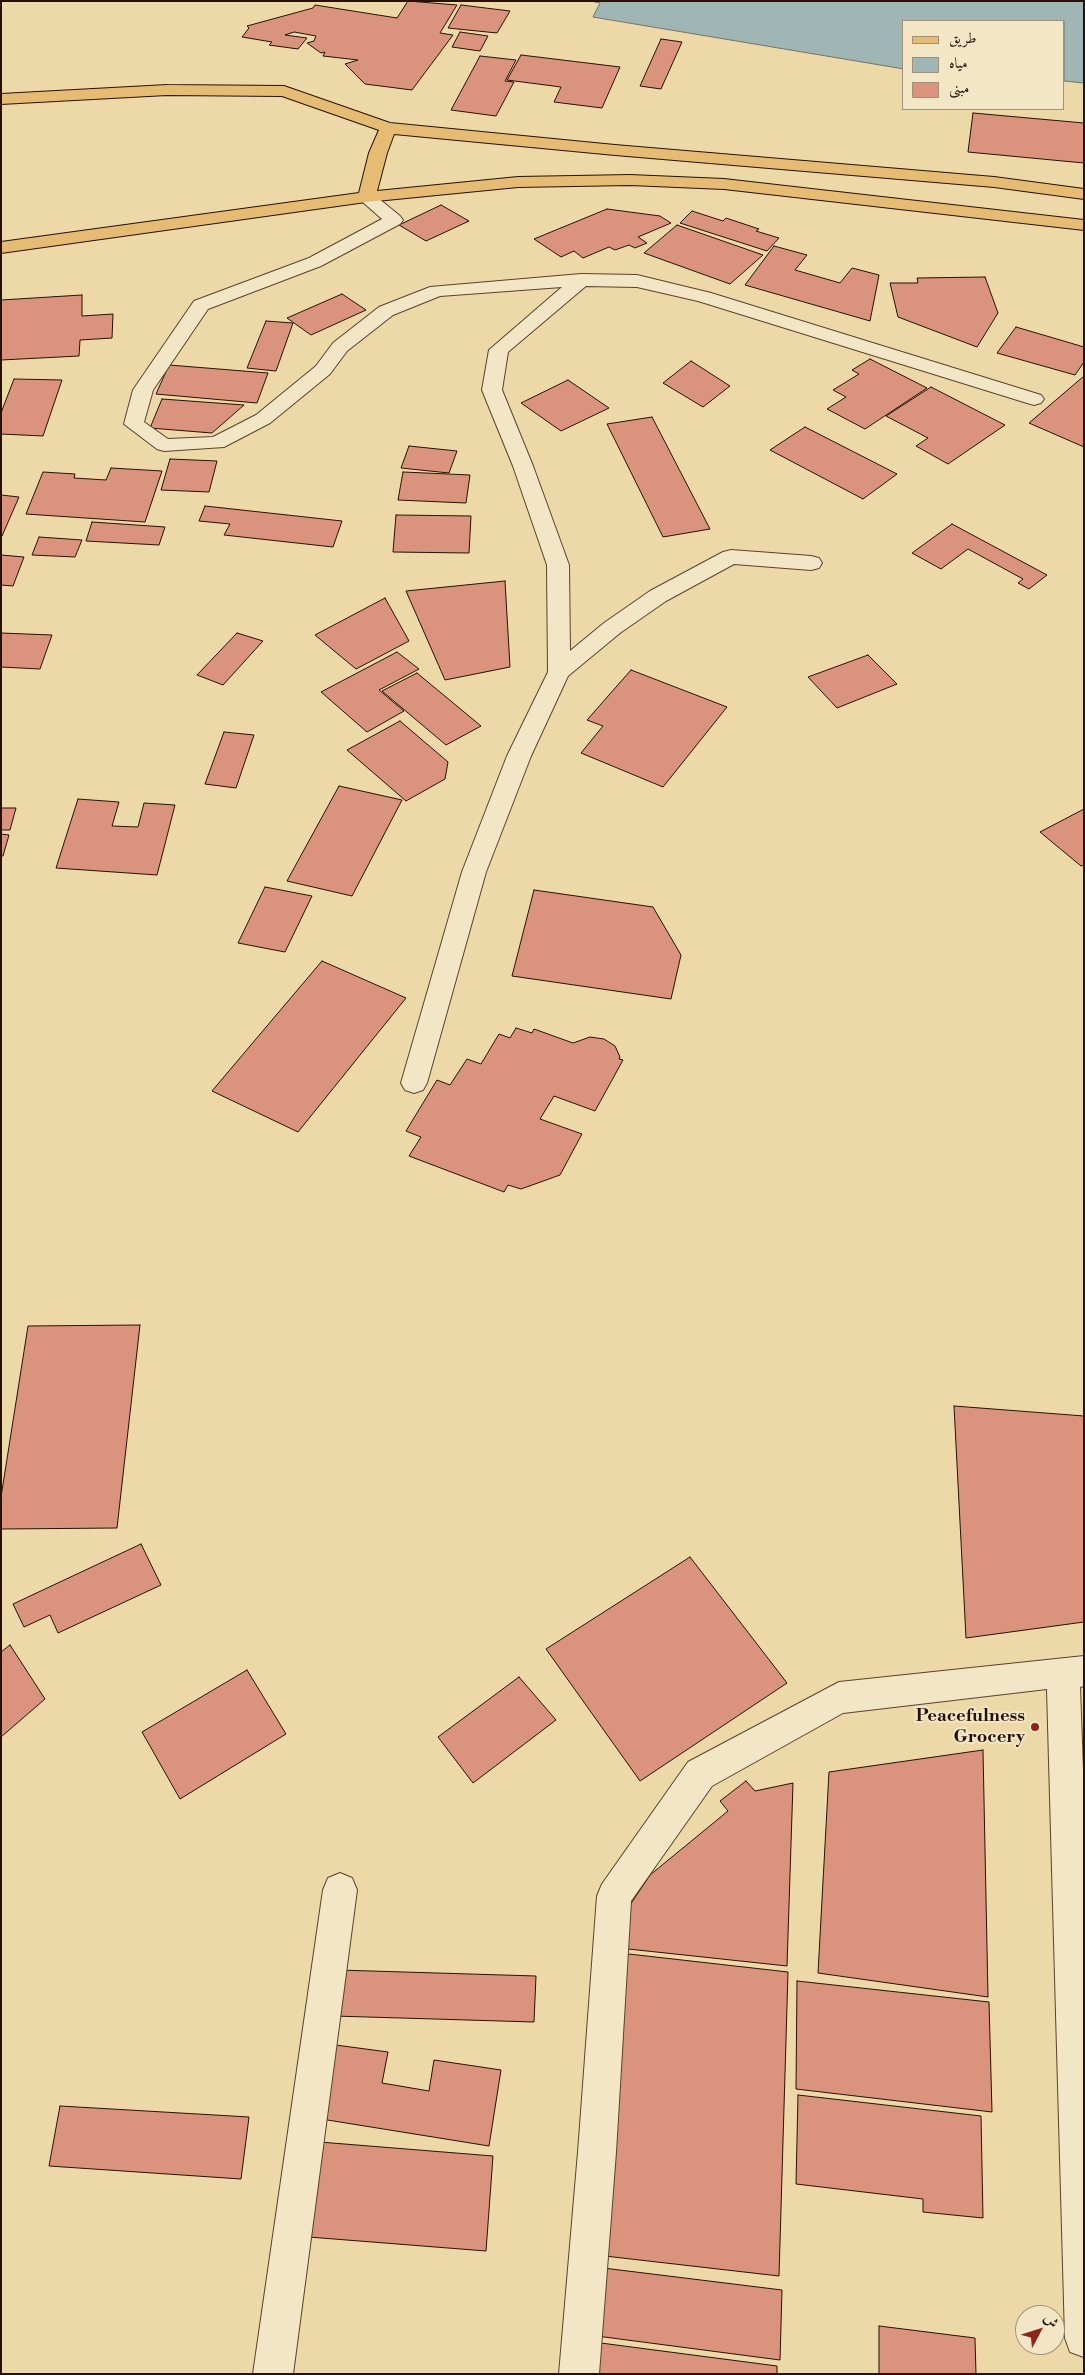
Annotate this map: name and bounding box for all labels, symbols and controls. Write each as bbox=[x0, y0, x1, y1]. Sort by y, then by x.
legend bbox=[902, 20, 1065, 110]
text: طريق bbox=[949, 29, 976, 48]
text: مياه bbox=[949, 54, 967, 73]
text: مبنى bbox=[949, 79, 969, 98]
place label: Peacefulness Grocery bbox=[916, 1706, 1025, 1748]
marker: Peacefulness Grocery bbox=[1029, 1721, 1041, 1733]
north arrow bbox=[1015, 2305, 1065, 2355]
text: ش bbox=[1039, 2310, 1062, 2332]

